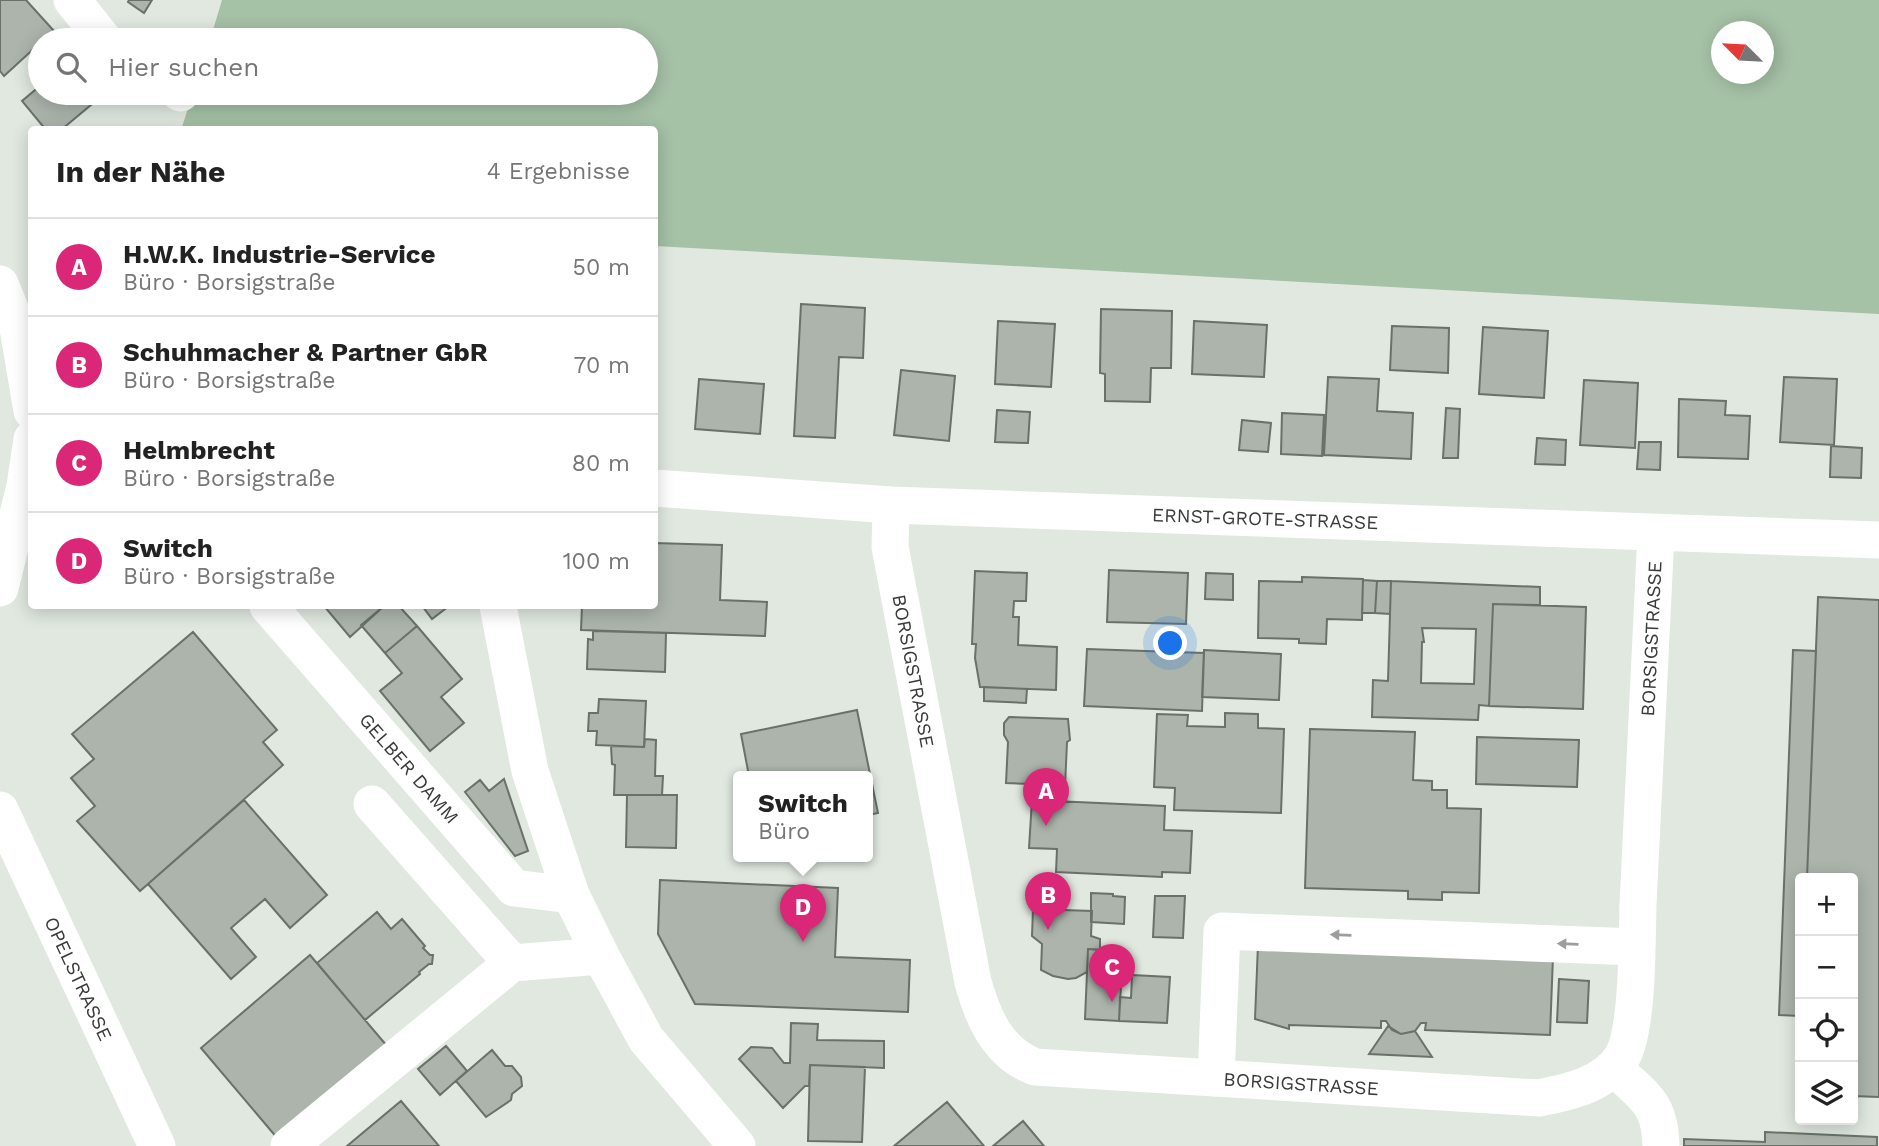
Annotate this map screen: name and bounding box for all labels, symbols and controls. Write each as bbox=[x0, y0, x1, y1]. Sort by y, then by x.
north arrow bbox=[1711, 21, 1774, 84]
search box bbox=[28, 28, 658, 105]
icon: search bbox=[52, 48, 90, 86]
text: Hier suchen bbox=[108, 52, 259, 82]
text: In der Nähe bbox=[56, 154, 225, 189]
text: 4 Ergebnisse bbox=[487, 158, 630, 185]
text: H.W.K. Industrie-Service bbox=[123, 239, 436, 269]
text: A bbox=[71, 254, 87, 281]
text: 50 m bbox=[573, 254, 630, 281]
text: Büro · Borsigstraße bbox=[123, 269, 335, 296]
text: Schuhmacher & Partner GbR bbox=[123, 337, 488, 367]
text: B bbox=[71, 352, 87, 379]
text: 70 m bbox=[573, 352, 630, 379]
text: Büro · Borsigstraße bbox=[123, 367, 335, 394]
text: Helmbrecht bbox=[123, 435, 275, 465]
text: C bbox=[71, 450, 87, 477]
text: 80 m bbox=[572, 450, 630, 477]
text: Büro · Borsigstraße bbox=[123, 465, 335, 492]
street label: ERNST-GROTE-STRASSE bbox=[1152, 503, 1379, 534]
text: Switch bbox=[123, 533, 213, 563]
text: D bbox=[71, 548, 87, 575]
text: 100 m bbox=[563, 548, 630, 575]
street label: BORSIGSTRASSE bbox=[1636, 560, 1667, 717]
text: Büro · Borsigstraße bbox=[123, 563, 335, 590]
street label: BORSIGSTRASSE bbox=[887, 592, 939, 749]
your location bbox=[1153, 626, 1187, 660]
street label: GELBER DAMM bbox=[355, 708, 463, 828]
pin: A bbox=[1023, 768, 1069, 826]
popup bbox=[733, 771, 873, 862]
text: Switch bbox=[758, 788, 848, 818]
text: Büro bbox=[758, 818, 810, 845]
pin: B bbox=[1025, 872, 1071, 930]
map controls bbox=[1795, 873, 1858, 1125]
button: + bbox=[1795, 873, 1858, 936]
pin: D bbox=[780, 884, 826, 942]
street label: OPELSTRASSE bbox=[40, 913, 117, 1044]
one-way arrow bbox=[1330, 930, 1352, 941]
button: − bbox=[1795, 936, 1858, 999]
one-way arrow bbox=[1557, 938, 1579, 950]
pin: C bbox=[1089, 944, 1135, 1002]
button: locate bbox=[1795, 999, 1858, 1062]
button: layers bbox=[1795, 1062, 1858, 1125]
street label: BORSIGSTRASSE bbox=[1223, 1068, 1379, 1100]

